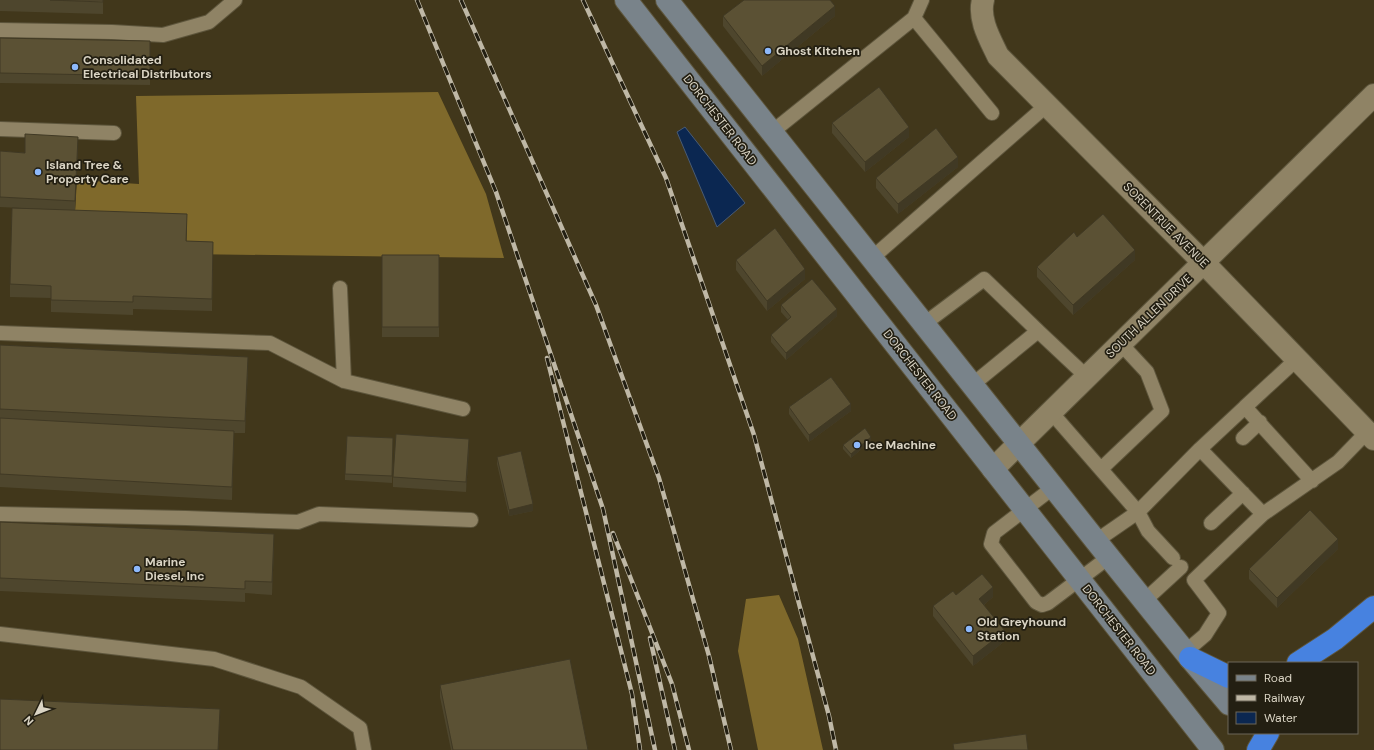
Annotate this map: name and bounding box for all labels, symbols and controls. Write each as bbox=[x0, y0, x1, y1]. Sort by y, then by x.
place label: Ghost Kitchen bbox=[776, 43, 860, 59]
marker: Ghost Kitchen bbox=[763, 46, 773, 56]
place label: Consolidated Electrical Distributors bbox=[83, 52, 212, 82]
marker: Consolidated Electrical Distributors bbox=[70, 62, 80, 72]
street label: DORCHESTER ROAD bbox=[680, 71, 760, 169]
place label: Island Tree & Property Care bbox=[46, 157, 129, 187]
marker: Island Tree & Property Care bbox=[33, 167, 43, 177]
street label: SORENTRUE AVENUE bbox=[1120, 179, 1212, 271]
street label: SOUTH ALLEN DRIVE bbox=[1102, 270, 1196, 361]
street label: DORCHESTER ROAD bbox=[880, 326, 960, 424]
place label: Ice Machine bbox=[865, 437, 936, 453]
marker: Ice Machine bbox=[852, 440, 862, 450]
place label: Marine Diesel, Inc bbox=[145, 554, 205, 584]
marker: Marine Diesel, Inc bbox=[132, 564, 142, 574]
street label: DORCHESTER ROAD bbox=[1079, 581, 1159, 679]
place label: Old Greyhound Station bbox=[977, 614, 1066, 644]
marker: Old Greyhound Station bbox=[964, 624, 974, 634]
legend bbox=[1228, 662, 1358, 734]
text: Road bbox=[1264, 670, 1292, 686]
text: Railway bbox=[1264, 690, 1305, 706]
north arrow bbox=[16, 694, 56, 734]
text: Water bbox=[1264, 710, 1298, 726]
text: N bbox=[21, 713, 37, 729]

